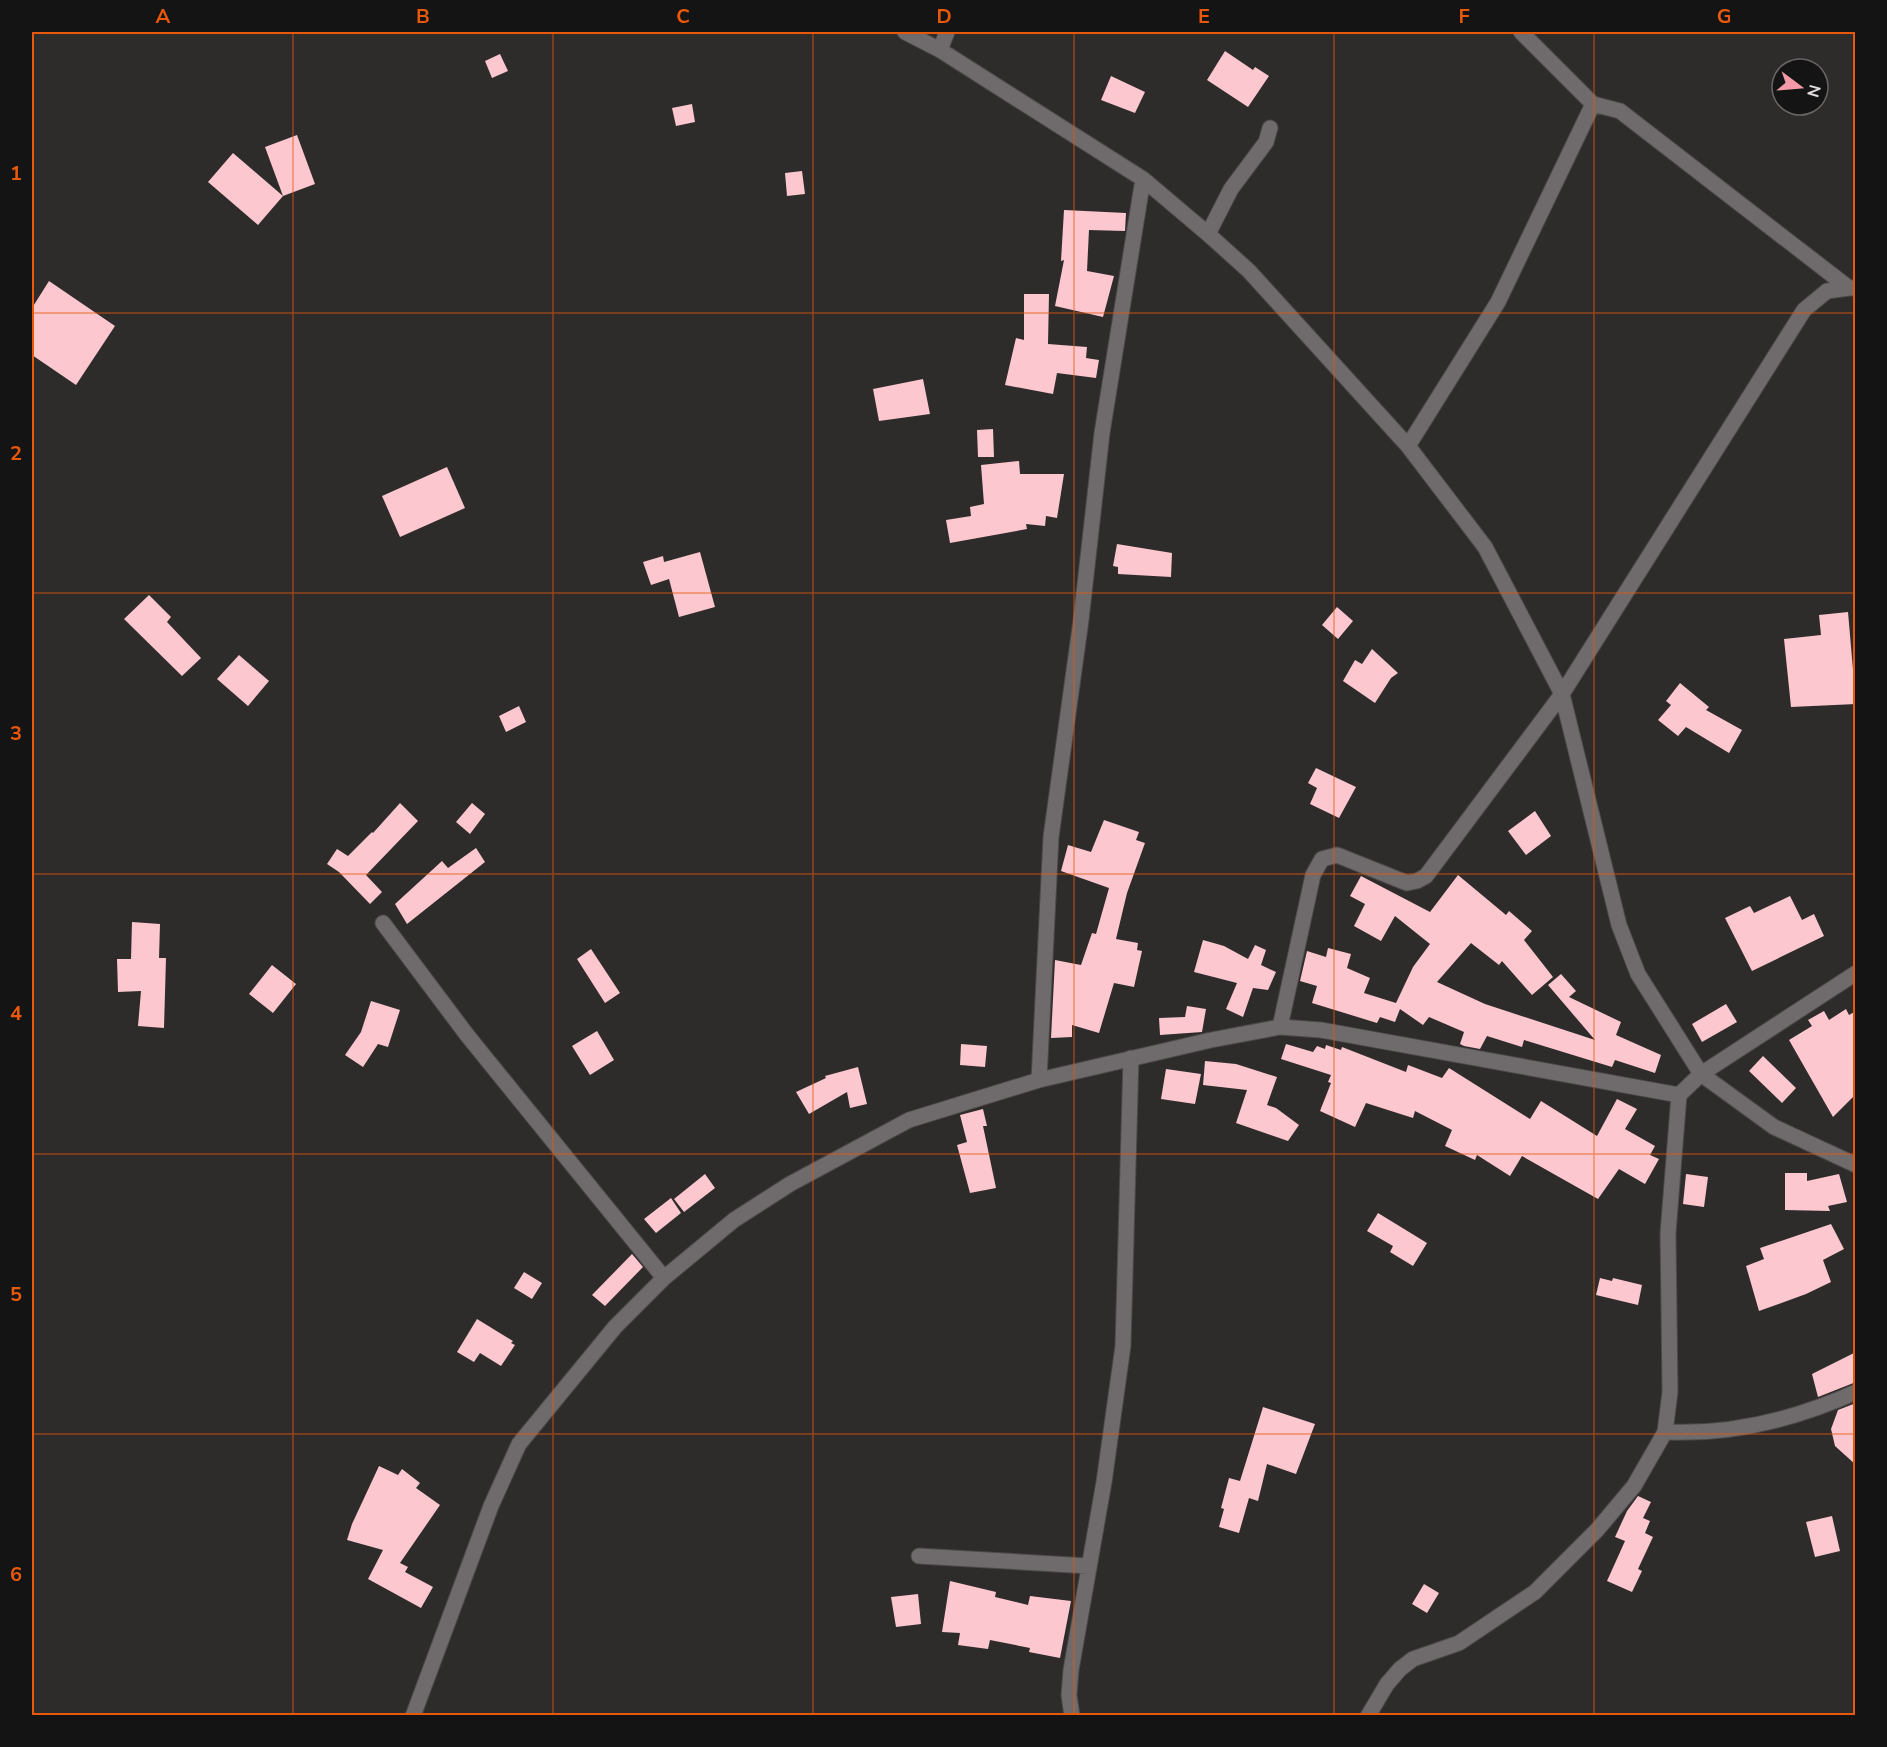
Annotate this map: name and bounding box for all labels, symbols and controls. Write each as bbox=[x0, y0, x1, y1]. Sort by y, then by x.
text: A bbox=[156, 3, 171, 30]
text: B bbox=[416, 3, 430, 30]
text: C bbox=[676, 3, 690, 30]
text: D bbox=[936, 3, 952, 30]
text: E bbox=[1198, 3, 1210, 30]
text: F bbox=[1458, 3, 1470, 30]
text: G bbox=[1717, 3, 1731, 30]
north arrow bbox=[1770, 57, 1830, 117]
text: N bbox=[1801, 82, 1826, 100]
text: 1 bbox=[10, 160, 22, 187]
text: 2 bbox=[10, 440, 22, 467]
text: 3 bbox=[10, 720, 22, 747]
text: 4 bbox=[10, 1000, 22, 1027]
text: 5 bbox=[10, 1281, 22, 1308]
text: 6 bbox=[10, 1561, 22, 1588]

